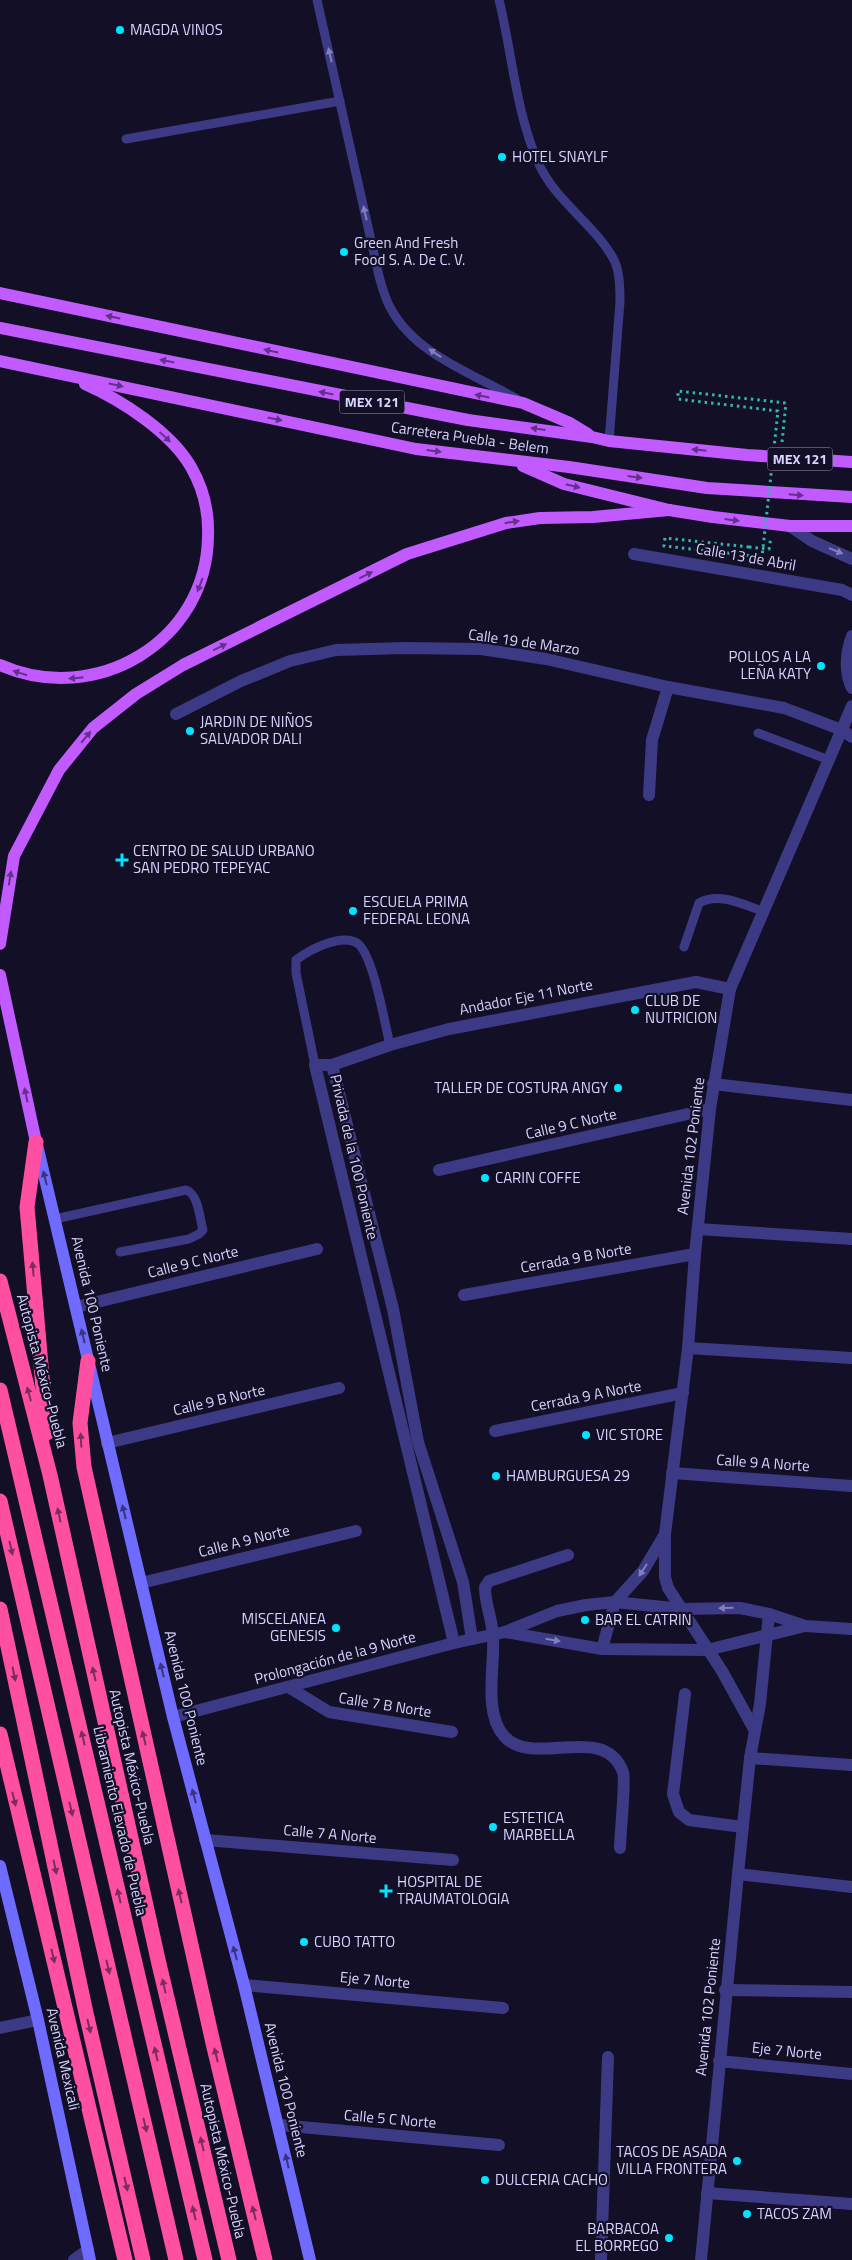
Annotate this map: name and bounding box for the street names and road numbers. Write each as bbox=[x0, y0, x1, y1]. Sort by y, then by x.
road number: MEX 121 bbox=[340, 391, 404, 414]
street label: Carretera Puebla - Belem bbox=[390, 415, 550, 460]
road number: MEX 121 bbox=[768, 448, 832, 470]
street label: Calle 13 de Abril bbox=[694, 536, 798, 577]
street label: Calle 19 de Marzo bbox=[467, 622, 581, 661]
street label: Andador Eje 11 Norte bbox=[457, 972, 595, 1021]
street label: Privada de la 100 Poniente bbox=[324, 1072, 385, 1242]
street label: Avenida 102 Poniente bbox=[671, 1076, 710, 1216]
street label: Calle 9 C Norte bbox=[523, 1102, 619, 1145]
street label: Avenida 100 Poniente bbox=[66, 1234, 119, 1374]
street label: Cerrada 9 B Norte bbox=[519, 1236, 633, 1279]
street label: Calle 9 C Norte bbox=[145, 1239, 241, 1284]
street label: Autopista México-Puebla bbox=[11, 1291, 74, 1451]
street label: Cerrada 9 A Norte bbox=[529, 1374, 643, 1418]
street label: Calle 9 B Norte bbox=[171, 1378, 267, 1421]
street label: Calle 9 A Norte bbox=[716, 1448, 810, 1477]
street label: Calle A 9 Norte bbox=[196, 1518, 292, 1563]
street label: Prolongación de la 9 Norte bbox=[252, 1625, 418, 1690]
street label: Avenida 100 Poniente bbox=[159, 1628, 214, 1768]
street label: Calle 7 B Norte bbox=[337, 1686, 433, 1723]
street label: Autopista México-Puebla bbox=[103, 1687, 162, 1847]
street label: Libramiento Elevado de Puebla bbox=[87, 1724, 154, 1918]
street label: Calle 7 A Norte bbox=[283, 1818, 378, 1849]
street label: Avenida 102 Poniente bbox=[689, 1937, 726, 2077]
street label: Eje 7 Norte bbox=[339, 1965, 411, 1994]
street label: Avenida Mexicali bbox=[41, 2005, 86, 2112]
street label: Avenida 100 Poniente bbox=[259, 2020, 314, 2160]
street label: Eje 7 Norte bbox=[751, 2035, 823, 2066]
street label: Autopista México-Puebla bbox=[194, 2081, 253, 2241]
street label: Calle 5 C Norte bbox=[343, 2103, 437, 2134]

